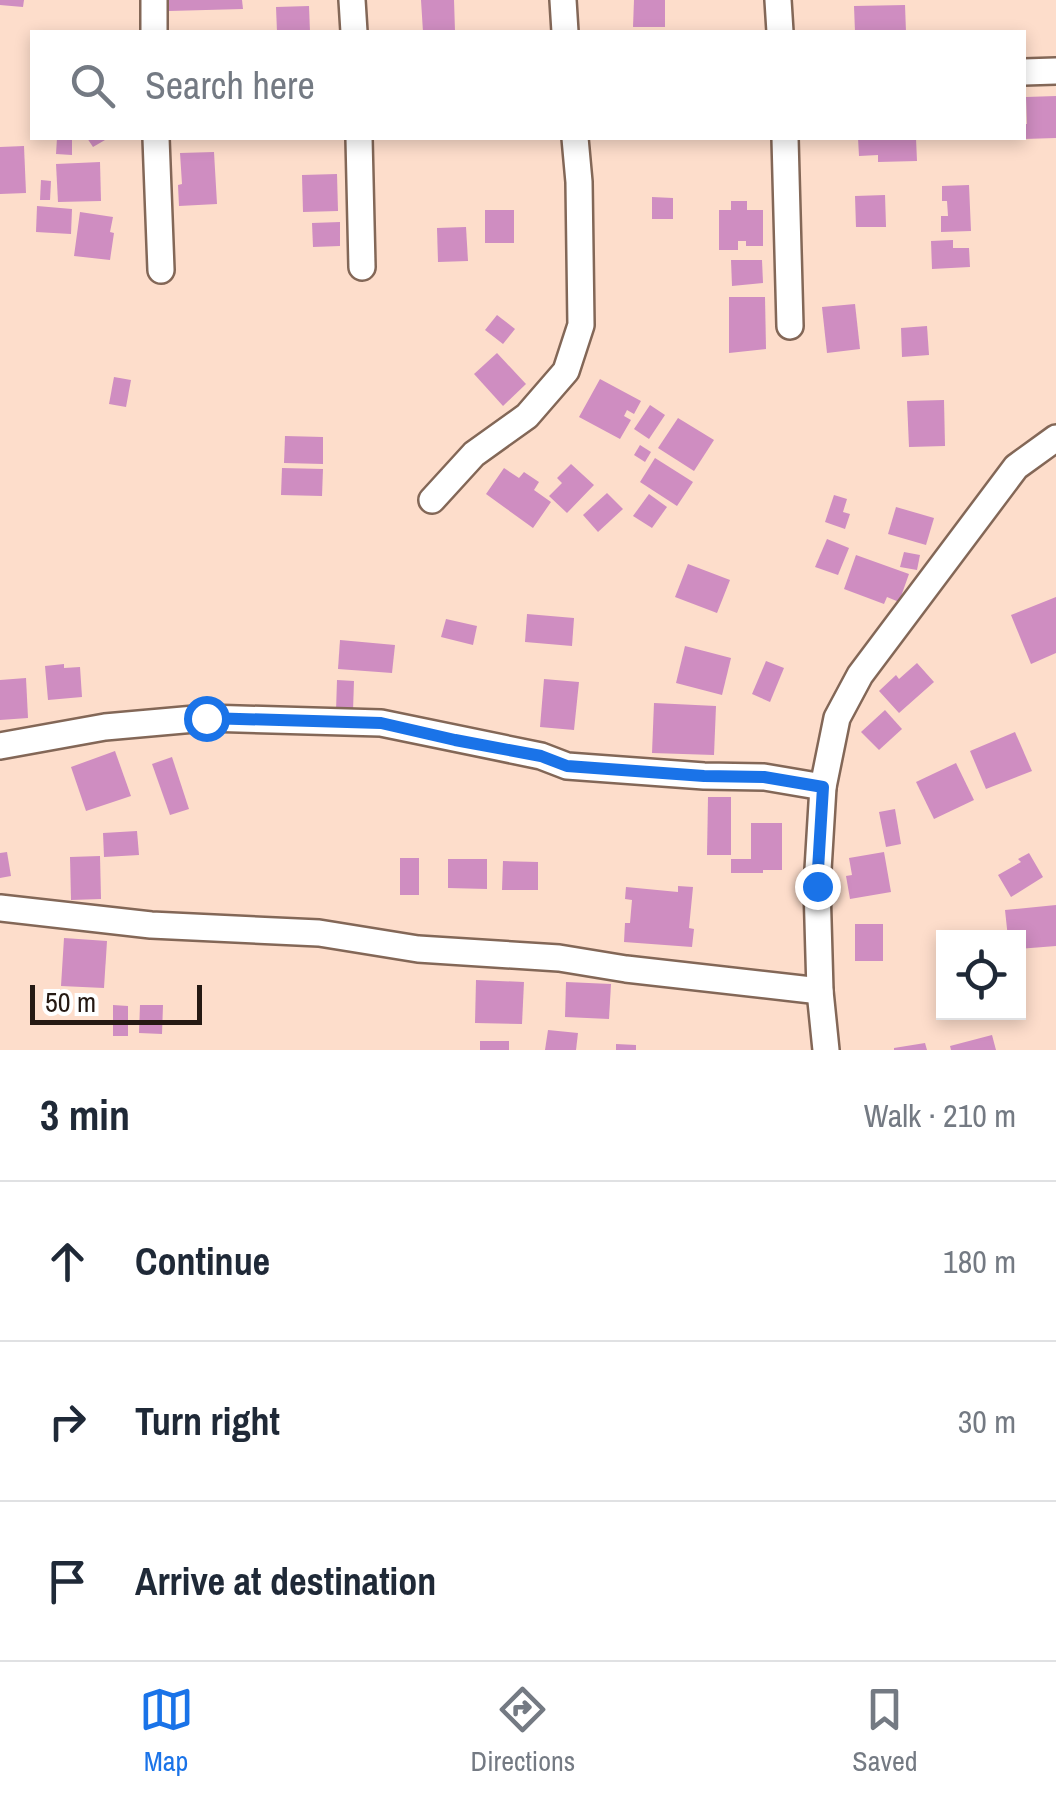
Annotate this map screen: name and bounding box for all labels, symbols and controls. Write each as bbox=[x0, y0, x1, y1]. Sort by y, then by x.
search box bbox=[30, 30, 1026, 140]
icon: search bbox=[65, 58, 120, 113]
text: Search here bbox=[145, 60, 315, 111]
route start bbox=[184, 696, 230, 742]
route end bbox=[795, 864, 841, 910]
map controls bbox=[936, 930, 1026, 1020]
button: locate bbox=[936, 930, 1026, 1020]
scale bar bbox=[30, 980, 202, 1024]
text: 50 m bbox=[45, 983, 96, 1021]
text: 3 min bbox=[40, 1087, 130, 1143]
text: Walk · 210 m bbox=[864, 1094, 1016, 1137]
icon: ahead bbox=[40, 1234, 95, 1289]
text: Continue bbox=[135, 1236, 270, 1287]
text: 180 m bbox=[943, 1240, 1016, 1283]
icon: right bbox=[40, 1394, 95, 1449]
text: Turn right bbox=[135, 1396, 280, 1447]
text: 30 m bbox=[958, 1400, 1016, 1443]
icon: arrive bbox=[40, 1554, 95, 1609]
text: Arrive at destination bbox=[135, 1556, 436, 1607]
tab: Map bbox=[139, 1682, 194, 1780]
tab: Directions bbox=[471, 1682, 575, 1780]
tab: Saved bbox=[852, 1682, 917, 1780]

